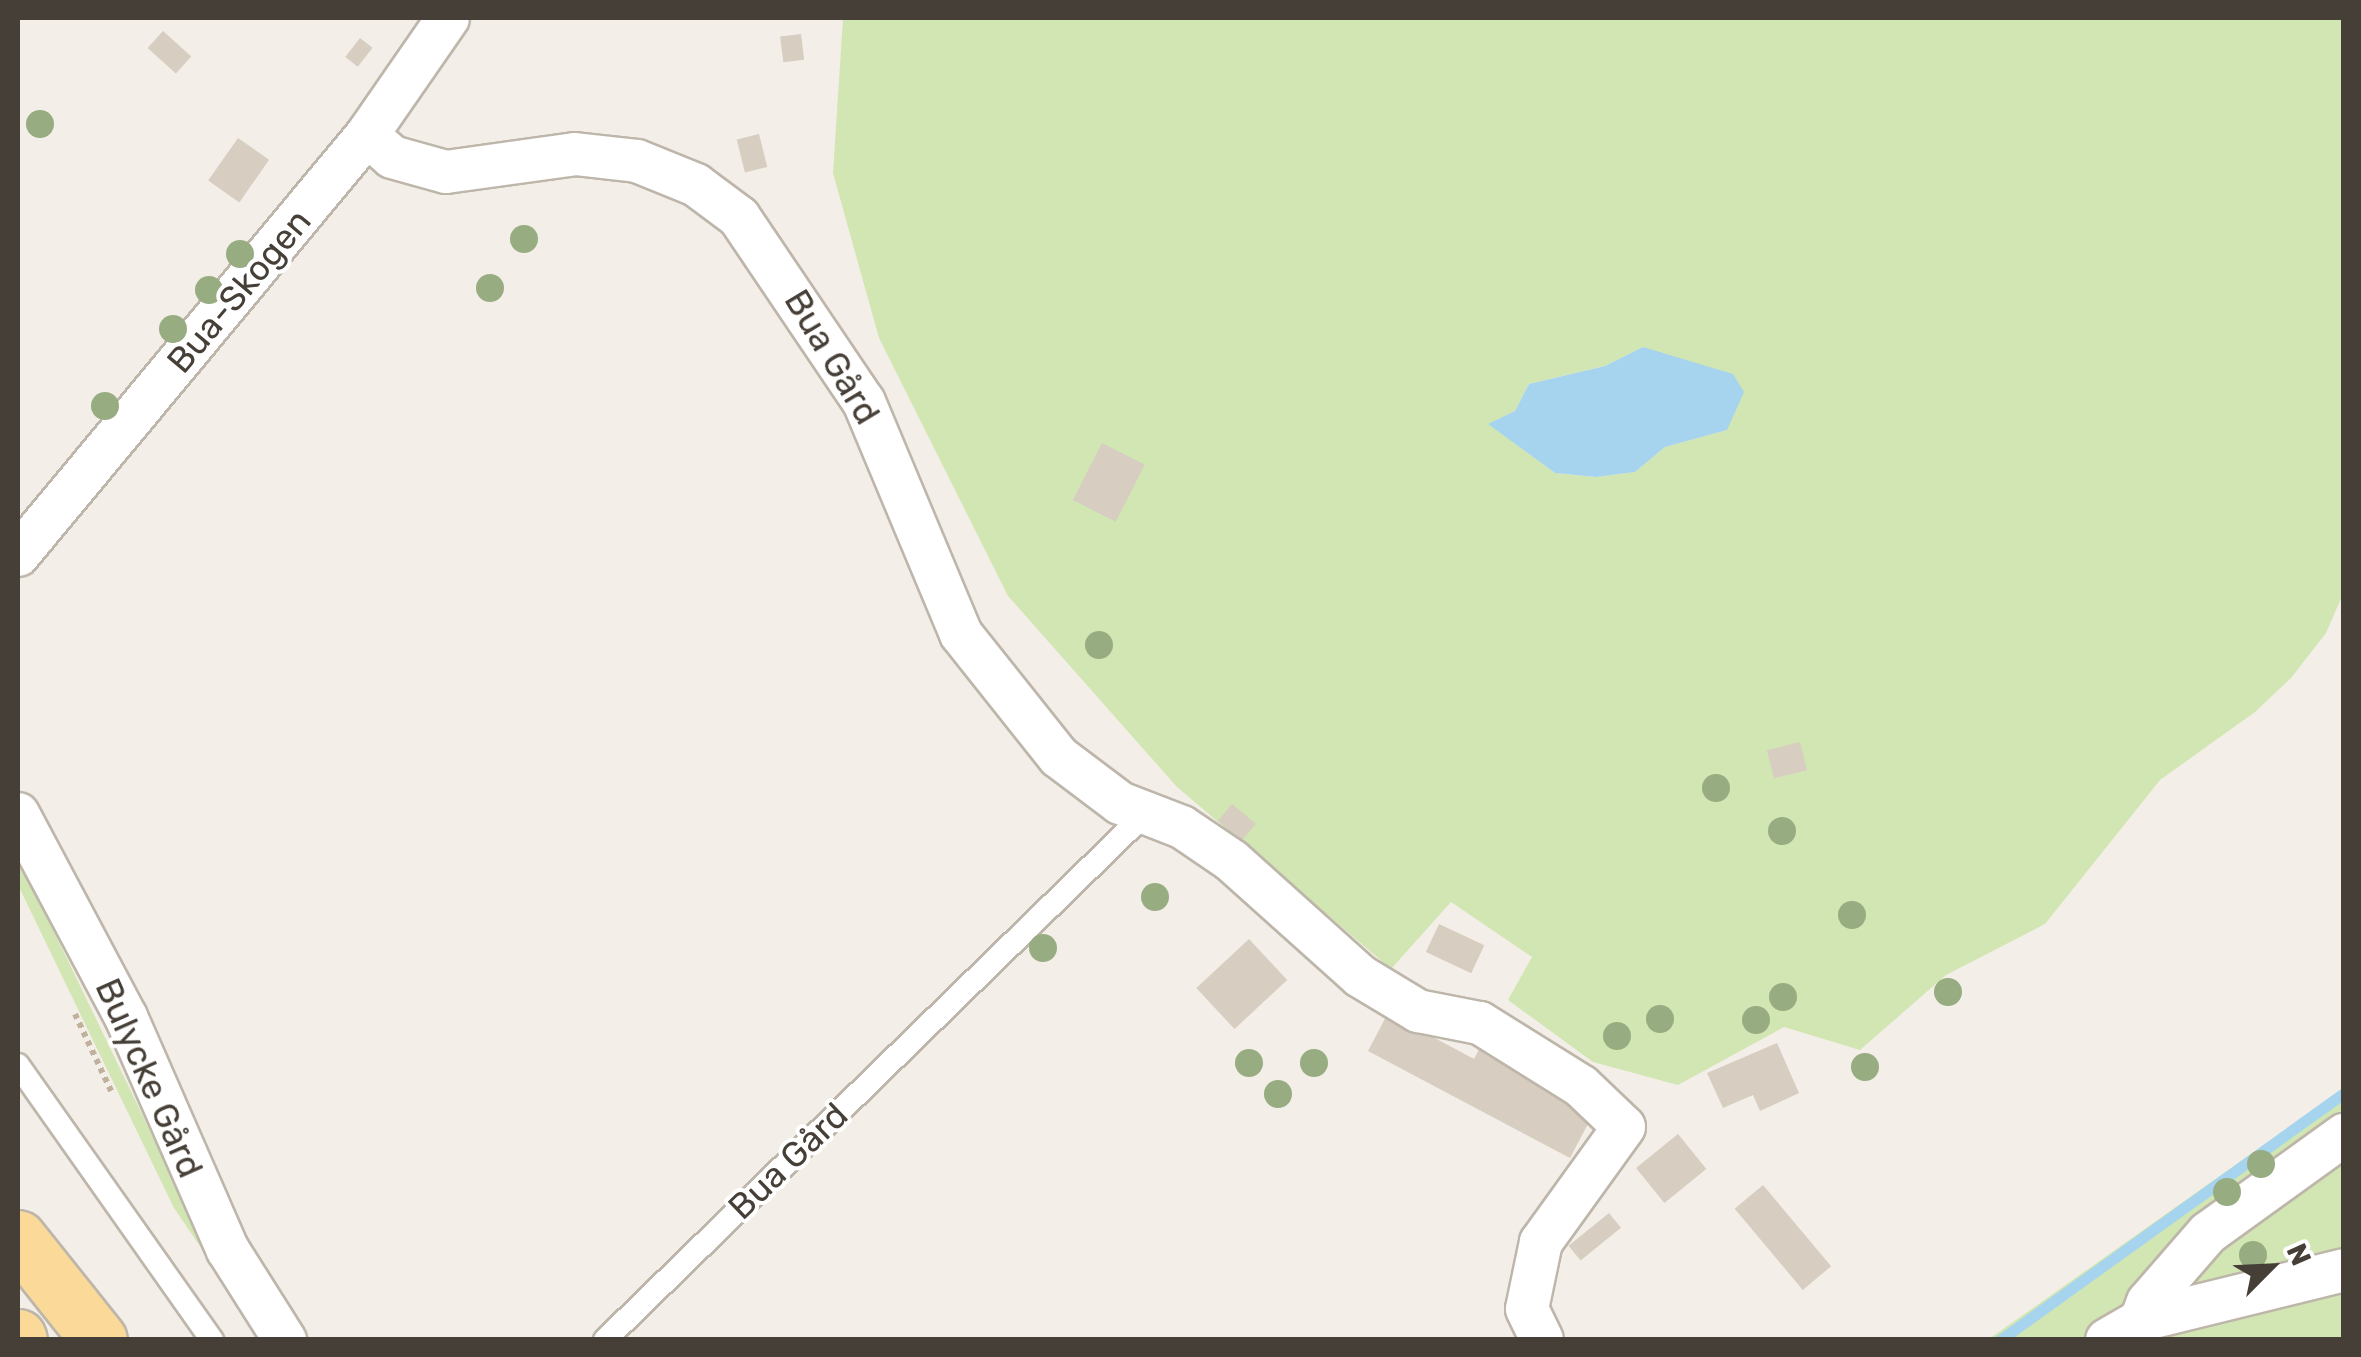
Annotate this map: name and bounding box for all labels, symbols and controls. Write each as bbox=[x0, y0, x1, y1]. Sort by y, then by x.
street label: Bua-Skogen bbox=[158, 201, 320, 381]
street label: Bua Gård bbox=[776, 282, 888, 432]
street label: Bulycke Gård bbox=[86, 972, 212, 1184]
street label: Bua Gård bbox=[720, 1094, 856, 1228]
north arrow bbox=[2221, 1217, 2321, 1317]
text: N bbox=[2280, 1239, 2318, 1270]

